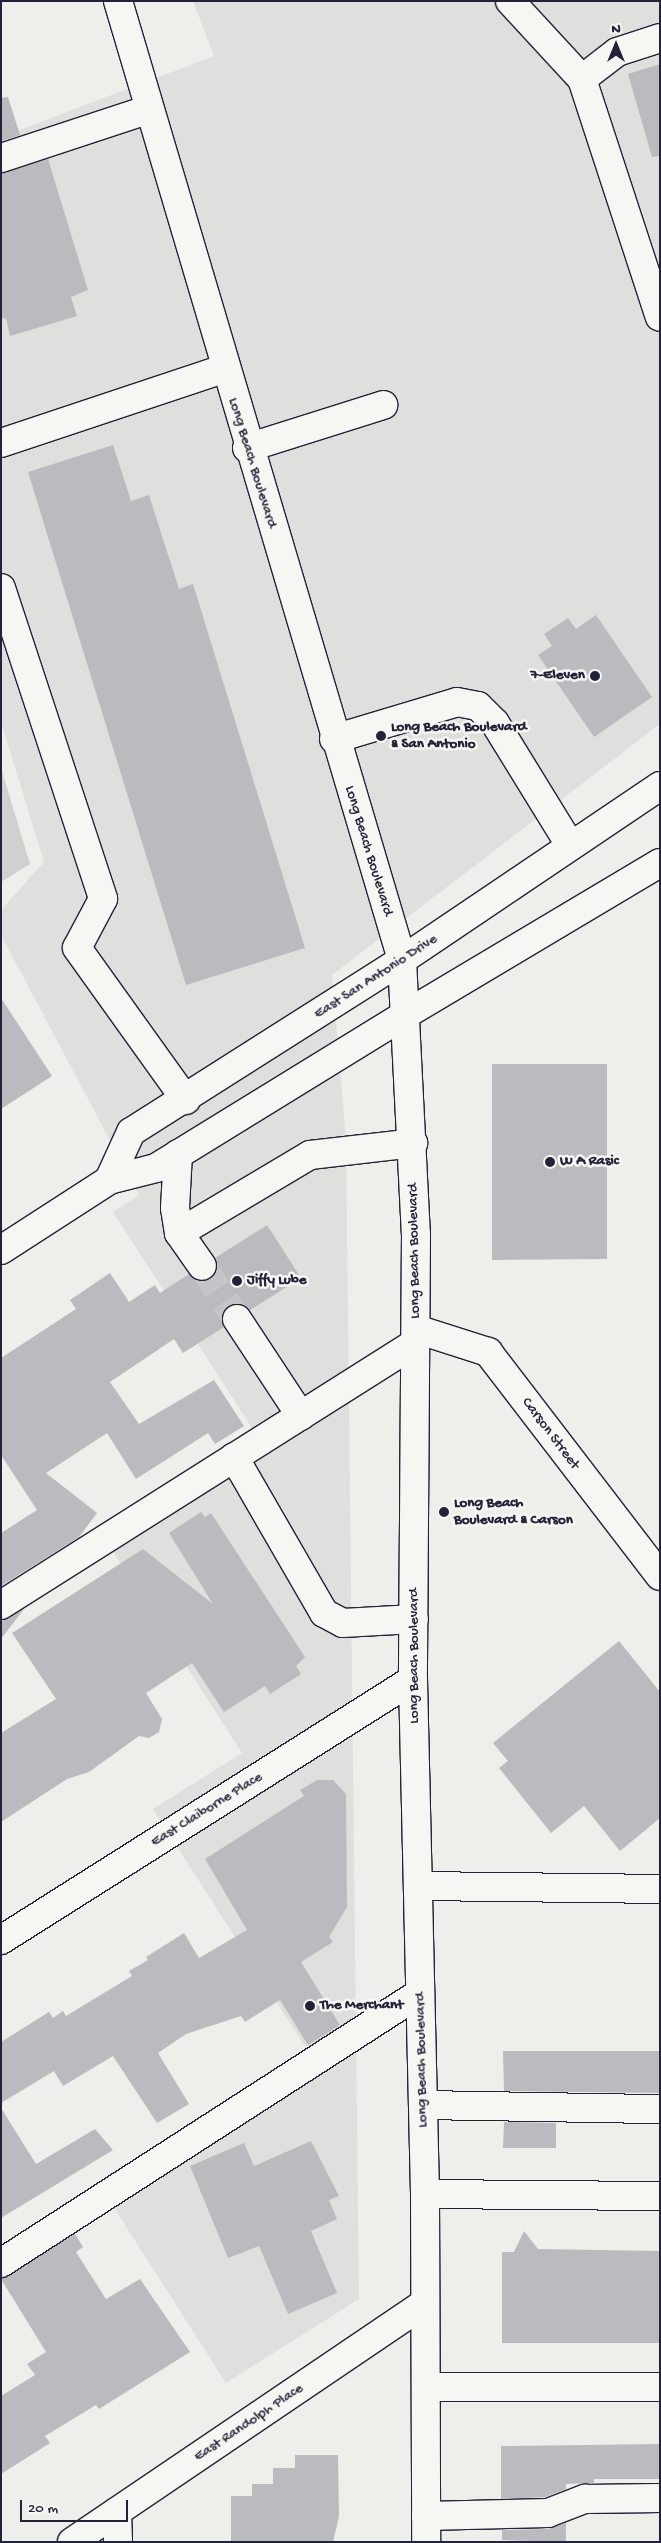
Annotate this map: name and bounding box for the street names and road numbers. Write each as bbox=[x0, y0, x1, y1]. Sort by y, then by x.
street label: Long Beach Boulevard bbox=[224, 396, 280, 530]
street label: Long Beach Boulevard bbox=[340, 784, 396, 918]
street label: East San Antonio Drive bbox=[311, 930, 441, 1024]
street label: Long Beach Boulevard bbox=[405, 1183, 425, 1319]
street label: Carson Street bbox=[517, 1394, 583, 1474]
street label: Long Beach Boulevard bbox=[406, 1588, 424, 1724]
street label: East Claiborne Place bbox=[148, 1768, 266, 1852]
street label: Long Beach Boulevard bbox=[412, 1992, 432, 2128]
street label: East Randolph Place bbox=[191, 2380, 307, 2466]

